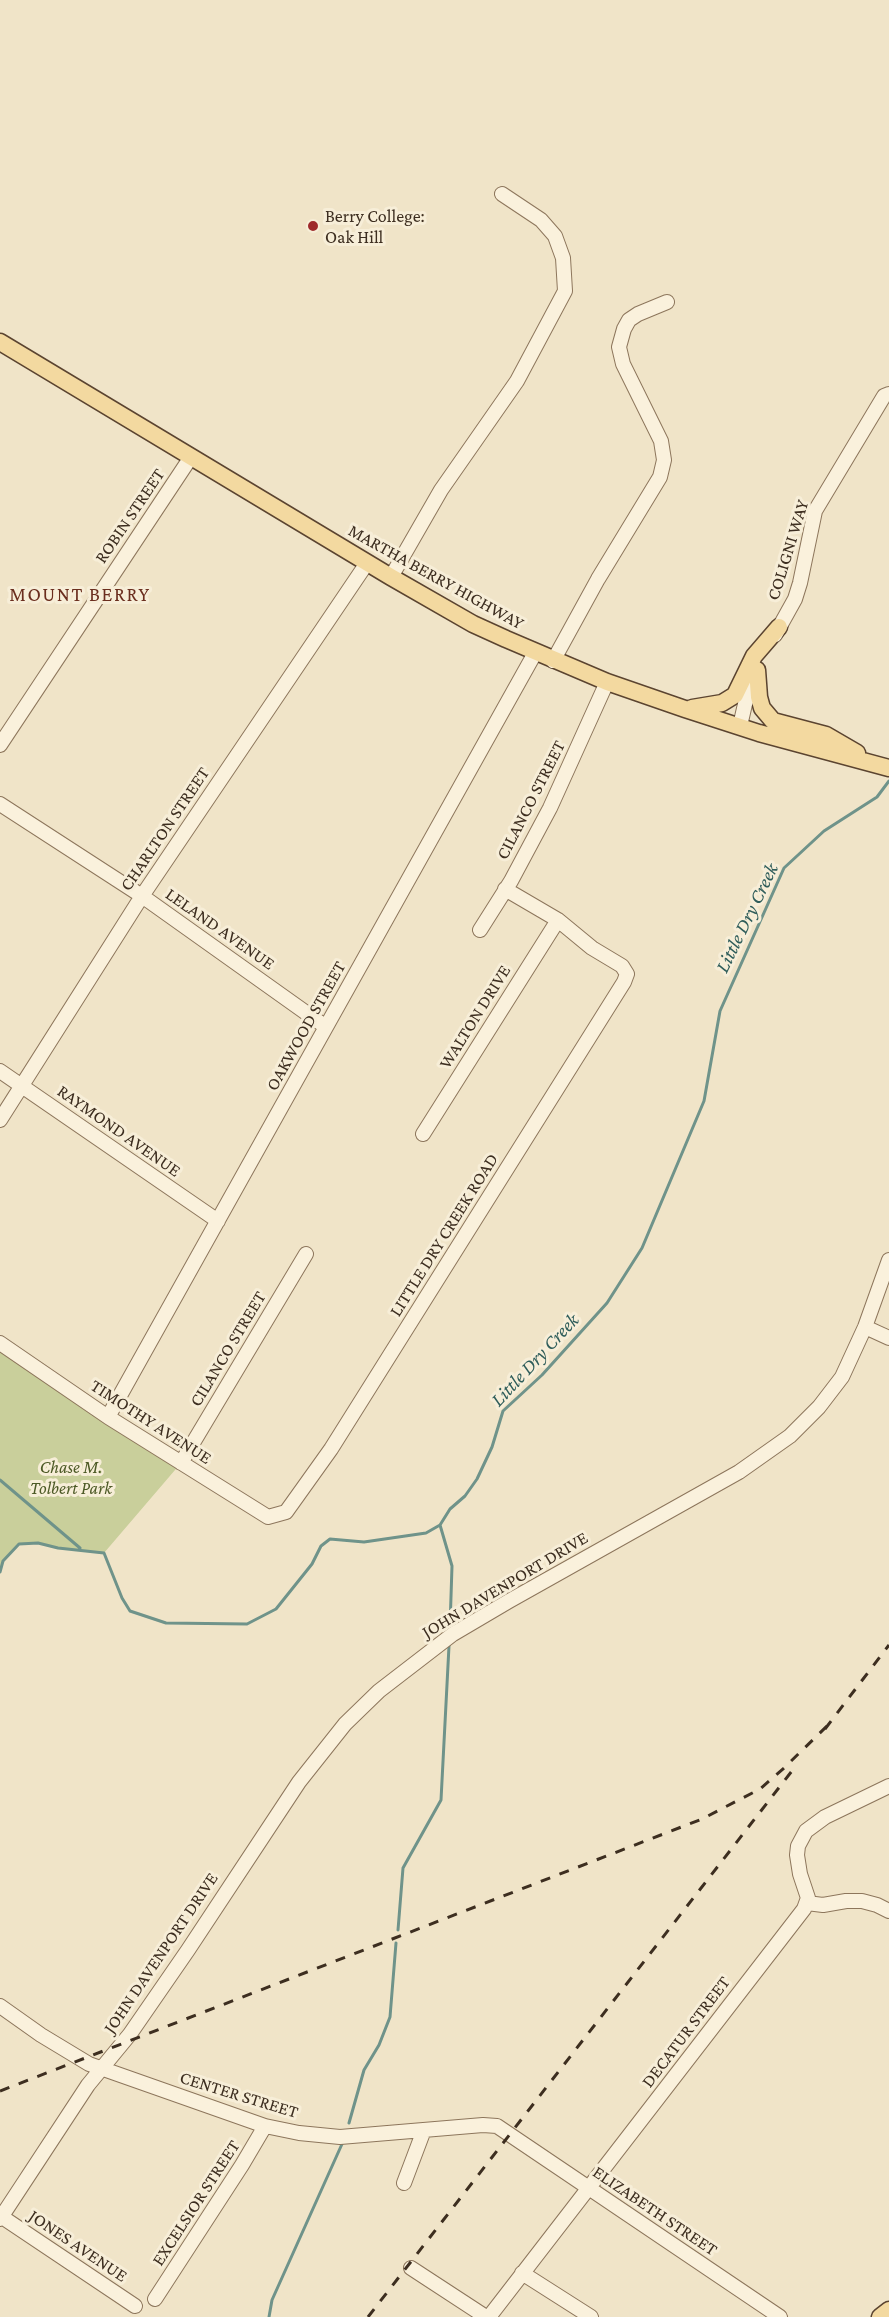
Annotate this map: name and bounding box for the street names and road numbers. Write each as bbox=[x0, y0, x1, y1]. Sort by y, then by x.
street label: ROBIN STREET bbox=[90, 464, 170, 568]
street label: COLIGNI WAY bbox=[762, 497, 814, 603]
street label: MARTHA BERRY HIGHWAY bbox=[344, 520, 528, 634]
street label: CILANCO STREET bbox=[492, 737, 570, 863]
street label: CHARLTON STREET bbox=[116, 763, 214, 895]
street label: LELAND AVENUE bbox=[161, 883, 279, 975]
street label: OAKWOOD STREET bbox=[261, 957, 351, 1095]
street label: WALTON DRIVE bbox=[435, 961, 515, 1073]
street label: RAYMOND AVENUE bbox=[53, 1080, 185, 1182]
street label: LITTLE DRY CREEK ROAD bbox=[385, 1149, 503, 1321]
street label: CILANCO STREET bbox=[185, 1287, 271, 1411]
street label: TIMOTHY AVENUE bbox=[86, 1375, 216, 1469]
street label: JOHN DAVENPORT DRIVE bbox=[418, 1527, 592, 1643]
street label: JOHN DAVENPORT DRIVE bbox=[99, 1868, 223, 2038]
street label: DECATUR STREET bbox=[637, 1972, 735, 2092]
street label: CENTER STREET bbox=[177, 2067, 301, 2123]
street label: EXCELSIOR STREET bbox=[147, 2136, 245, 2270]
street label: ELIZABETH STREET bbox=[589, 2161, 721, 2261]
street label: JONES AVENUE bbox=[25, 2205, 131, 2287]

